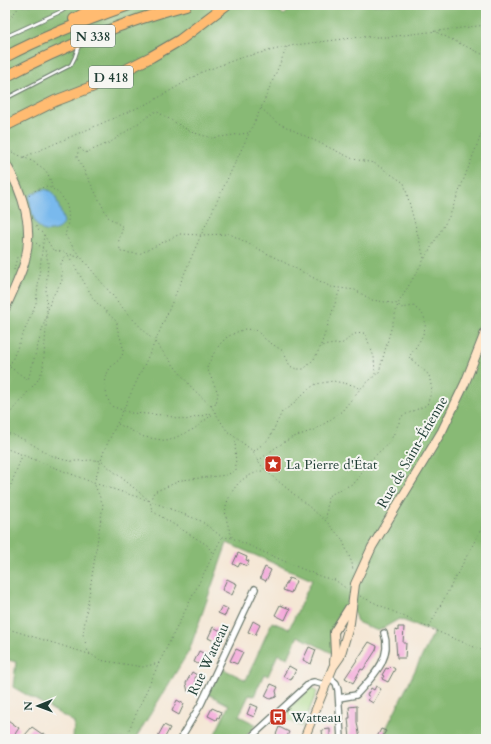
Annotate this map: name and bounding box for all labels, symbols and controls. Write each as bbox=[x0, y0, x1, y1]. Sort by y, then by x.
road number: N 338 bbox=[71, 25, 115, 47]
road number: D 418 bbox=[89, 66, 133, 88]
street label: Rue de Saint-Étienne bbox=[373, 393, 452, 512]
place icon: La Pierre d'État bbox=[263, 454, 283, 474]
place label: La Pierre d'État bbox=[286, 455, 378, 474]
street label: Rue Watteau bbox=[183, 620, 234, 699]
north arrow bbox=[18, 686, 58, 726]
text: N bbox=[21, 701, 36, 711]
bus stop icon: Watteau bbox=[268, 707, 288, 727]
place label: Watteau bbox=[290, 708, 342, 727]

